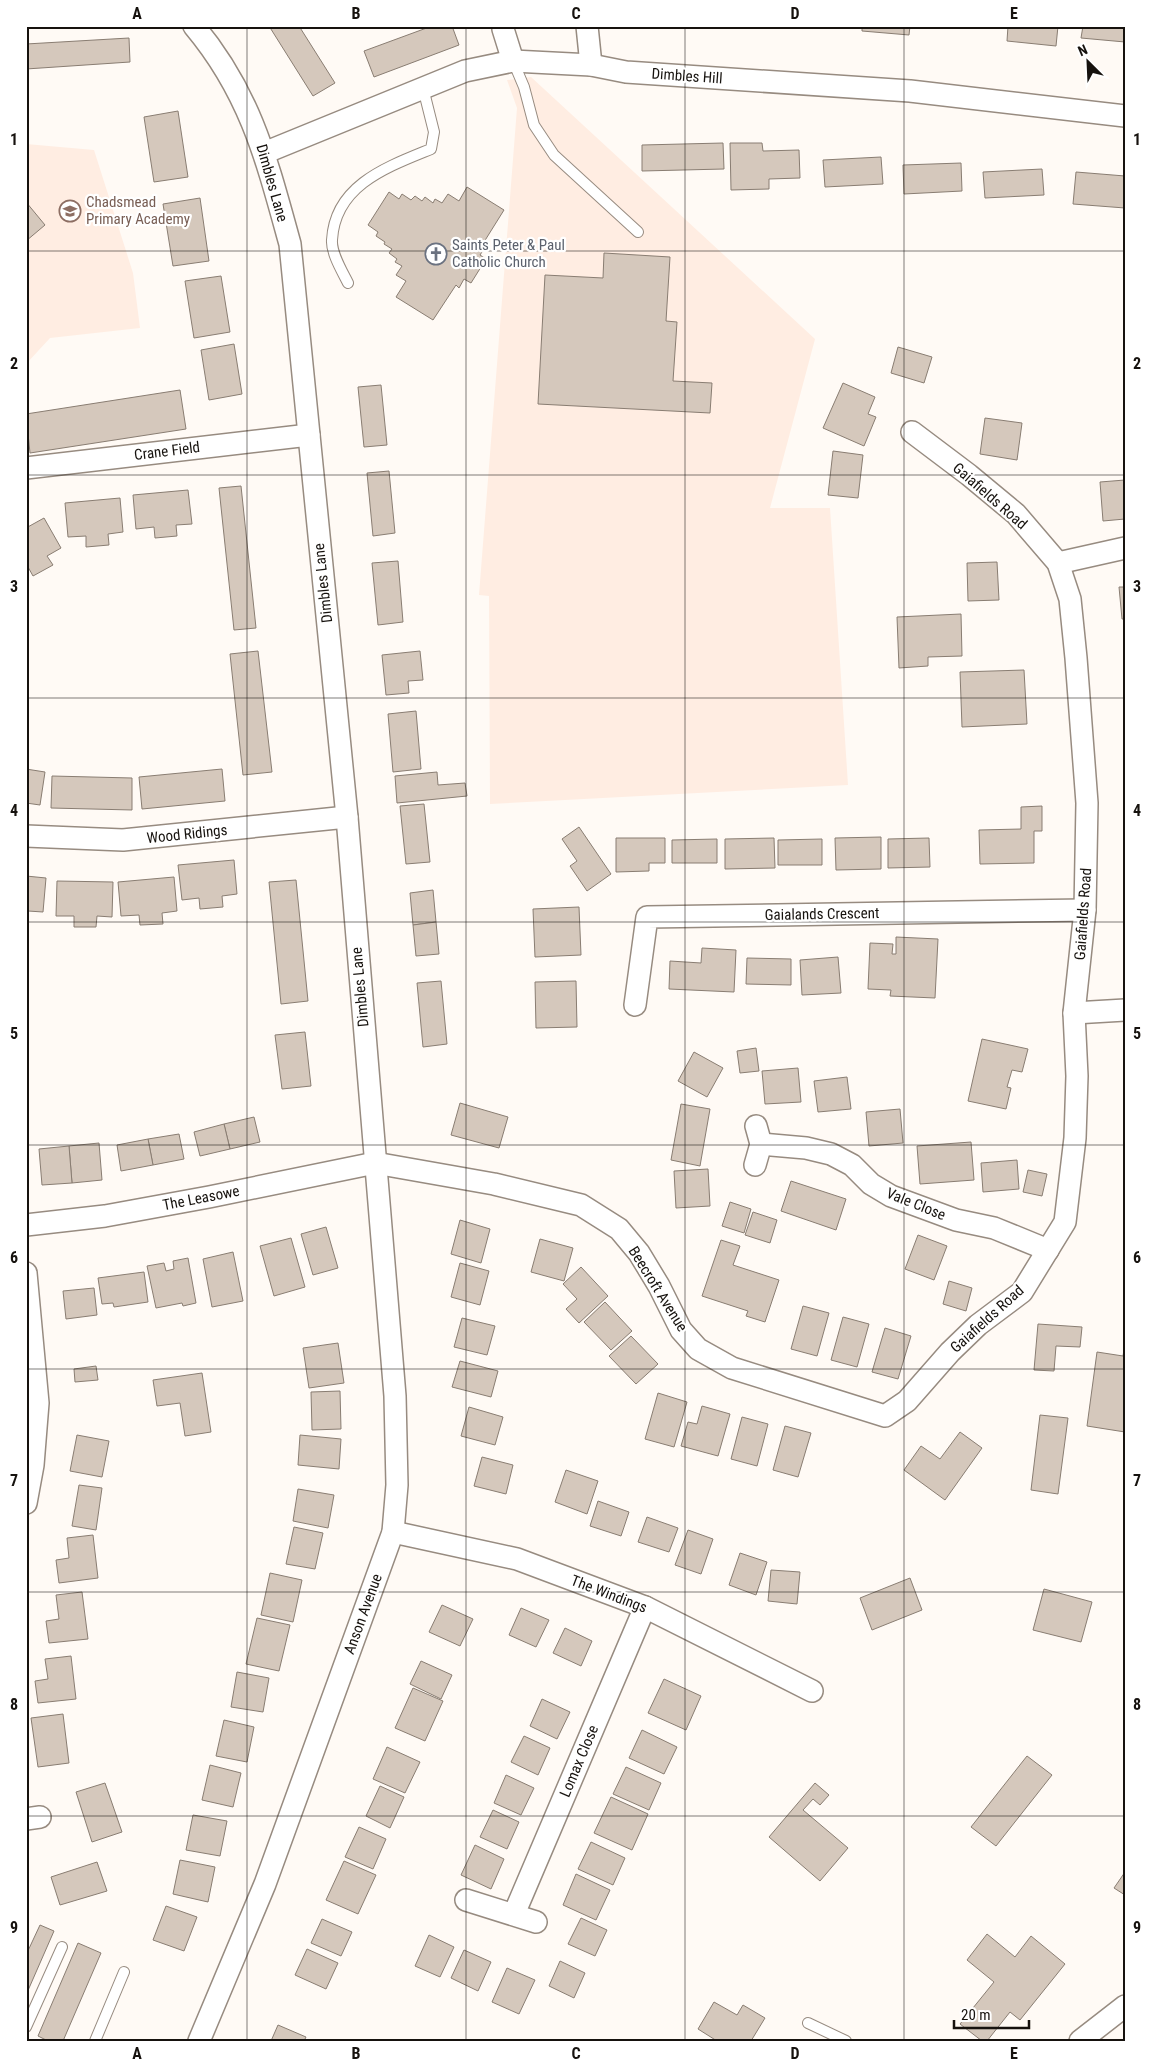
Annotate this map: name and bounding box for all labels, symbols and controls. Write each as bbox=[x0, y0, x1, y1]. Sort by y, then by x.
text: A bbox=[132, 4, 142, 23]
text: B bbox=[352, 4, 361, 23]
text: C bbox=[571, 4, 581, 23]
text: D bbox=[790, 4, 800, 23]
text: E bbox=[1010, 4, 1018, 23]
north arrow bbox=[1064, 38, 1114, 88]
text: N bbox=[1076, 41, 1090, 59]
street label: Dimbles Hill bbox=[651, 65, 723, 87]
text: 1 bbox=[10, 130, 18, 149]
text: 1 bbox=[1133, 130, 1141, 149]
street label: Dimbles Lane bbox=[252, 142, 292, 224]
place label: Chadsmead Primary Academy bbox=[86, 193, 190, 228]
school or university icon: Chadsmead Primary Academy bbox=[58, 199, 82, 223]
place label: Saints Peter & Paul Catholic Church bbox=[452, 236, 565, 271]
church icon: Saints Peter & Paul Catholic Church bbox=[424, 242, 448, 266]
text: 2 bbox=[10, 354, 18, 373]
text: 2 bbox=[1133, 354, 1141, 373]
street label: Crane Field bbox=[133, 438, 201, 464]
street label: Gaiafields Road bbox=[949, 459, 1031, 533]
street label: Dimbles Lane bbox=[310, 542, 336, 624]
text: 3 bbox=[10, 577, 18, 596]
text: 3 bbox=[1133, 577, 1141, 596]
text: 4 bbox=[10, 801, 18, 820]
text: 4 bbox=[1133, 801, 1141, 820]
street label: Wood Ridings bbox=[146, 821, 228, 847]
street label: Gaiafields Road bbox=[1071, 867, 1095, 961]
street label: Gaialands Crescent bbox=[764, 904, 880, 924]
street label: Dimbles Lane bbox=[348, 946, 372, 1028]
text: 5 bbox=[10, 1024, 18, 1043]
text: 5 bbox=[1133, 1024, 1141, 1043]
street label: The Leasowe bbox=[161, 1182, 241, 1214]
street label: Vale Close bbox=[884, 1184, 948, 1224]
street label: Beecroft Avenue bbox=[625, 1243, 691, 1335]
text: 6 bbox=[10, 1248, 18, 1267]
text: 6 bbox=[1133, 1248, 1141, 1267]
street label: Gaiafields Road bbox=[947, 1281, 1027, 1357]
text: 7 bbox=[10, 1471, 18, 1490]
text: 7 bbox=[1133, 1471, 1141, 1490]
street label: Anson Avenue bbox=[340, 1571, 386, 1657]
street label: The Windings bbox=[568, 1571, 650, 1617]
text: 8 bbox=[10, 1695, 18, 1714]
text: 8 bbox=[1133, 1695, 1141, 1714]
street label: Lomax Close bbox=[556, 1722, 602, 1800]
text: 9 bbox=[10, 1918, 18, 1937]
text: 9 bbox=[1133, 1918, 1141, 1937]
scale bar bbox=[954, 1997, 1028, 2029]
text: 20 m bbox=[961, 2006, 991, 2024]
text: A bbox=[132, 2044, 142, 2063]
text: B bbox=[352, 2044, 361, 2063]
text: C bbox=[571, 2044, 581, 2063]
text: D bbox=[790, 2044, 800, 2063]
text: E bbox=[1010, 2044, 1018, 2063]

